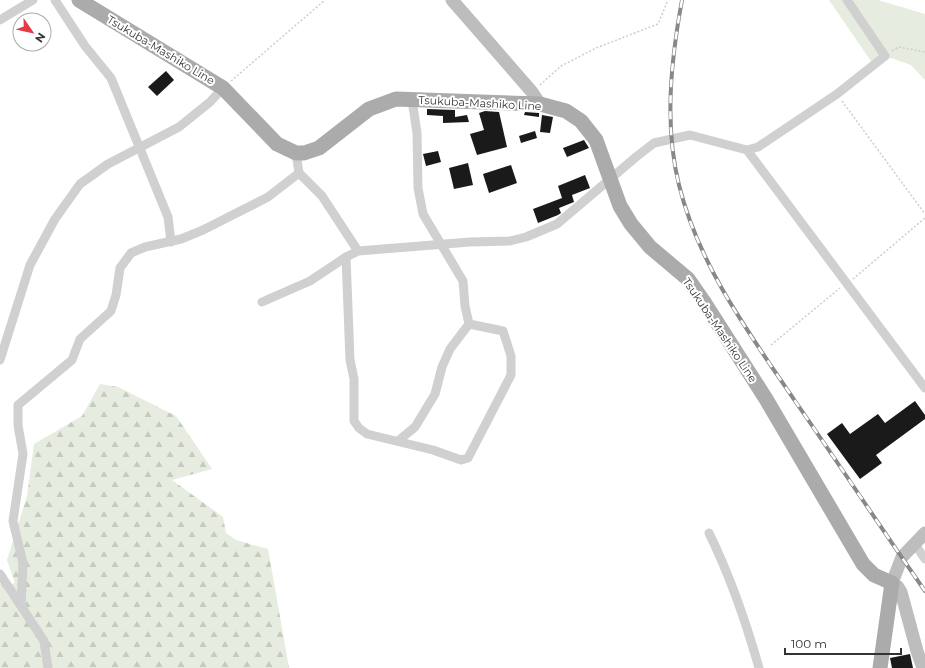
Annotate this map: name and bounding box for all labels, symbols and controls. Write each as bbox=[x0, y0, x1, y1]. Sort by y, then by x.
north arrow bbox=[12, 12, 52, 52]
street label: Tsukuba-Mashiko Line bbox=[105, 12, 218, 88]
text: N bbox=[32, 30, 49, 45]
street label: Tsukuba-Mashiko Line bbox=[418, 93, 542, 113]
street label: Tsukuba-Mashiko Line bbox=[680, 275, 760, 385]
scale bar bbox=[785, 630, 901, 656]
text: 100 m bbox=[791, 636, 827, 651]

